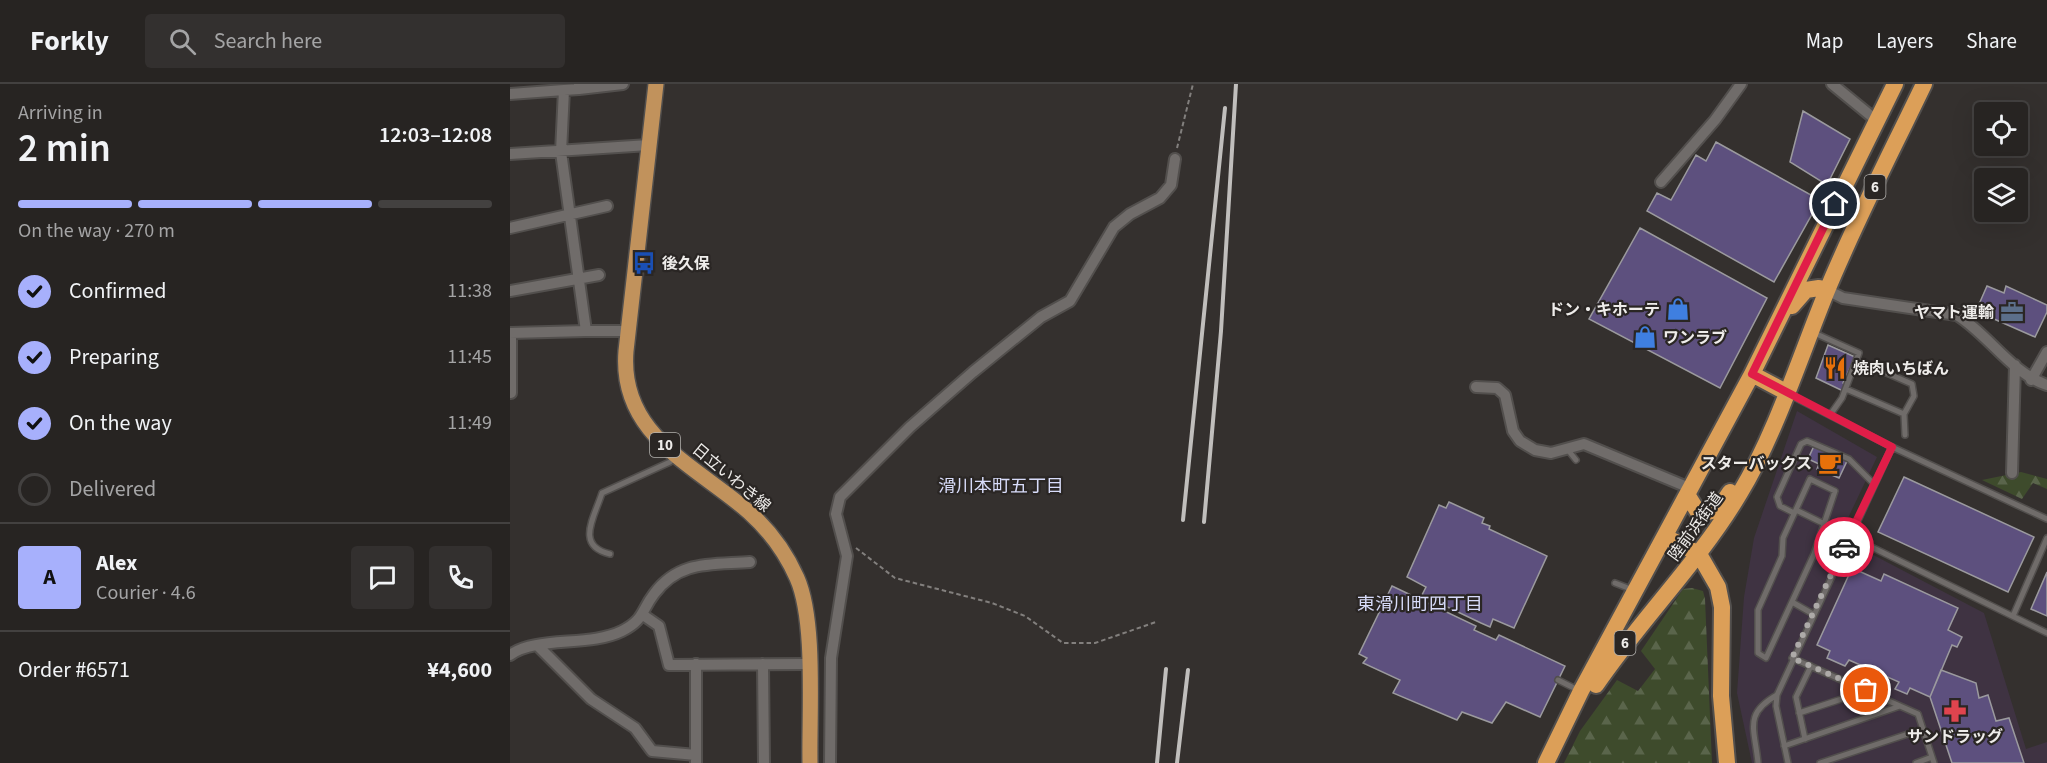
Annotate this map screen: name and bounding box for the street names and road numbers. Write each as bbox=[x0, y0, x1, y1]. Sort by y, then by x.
road number: 6 bbox=[1864, 175, 1886, 199]
road number: 10 bbox=[650, 433, 680, 457]
street label: 日立いわき線 bbox=[688, 438, 775, 517]
street label: 陸前浜街道 bbox=[1663, 488, 1728, 565]
road number: 6 bbox=[1614, 631, 1636, 655]

